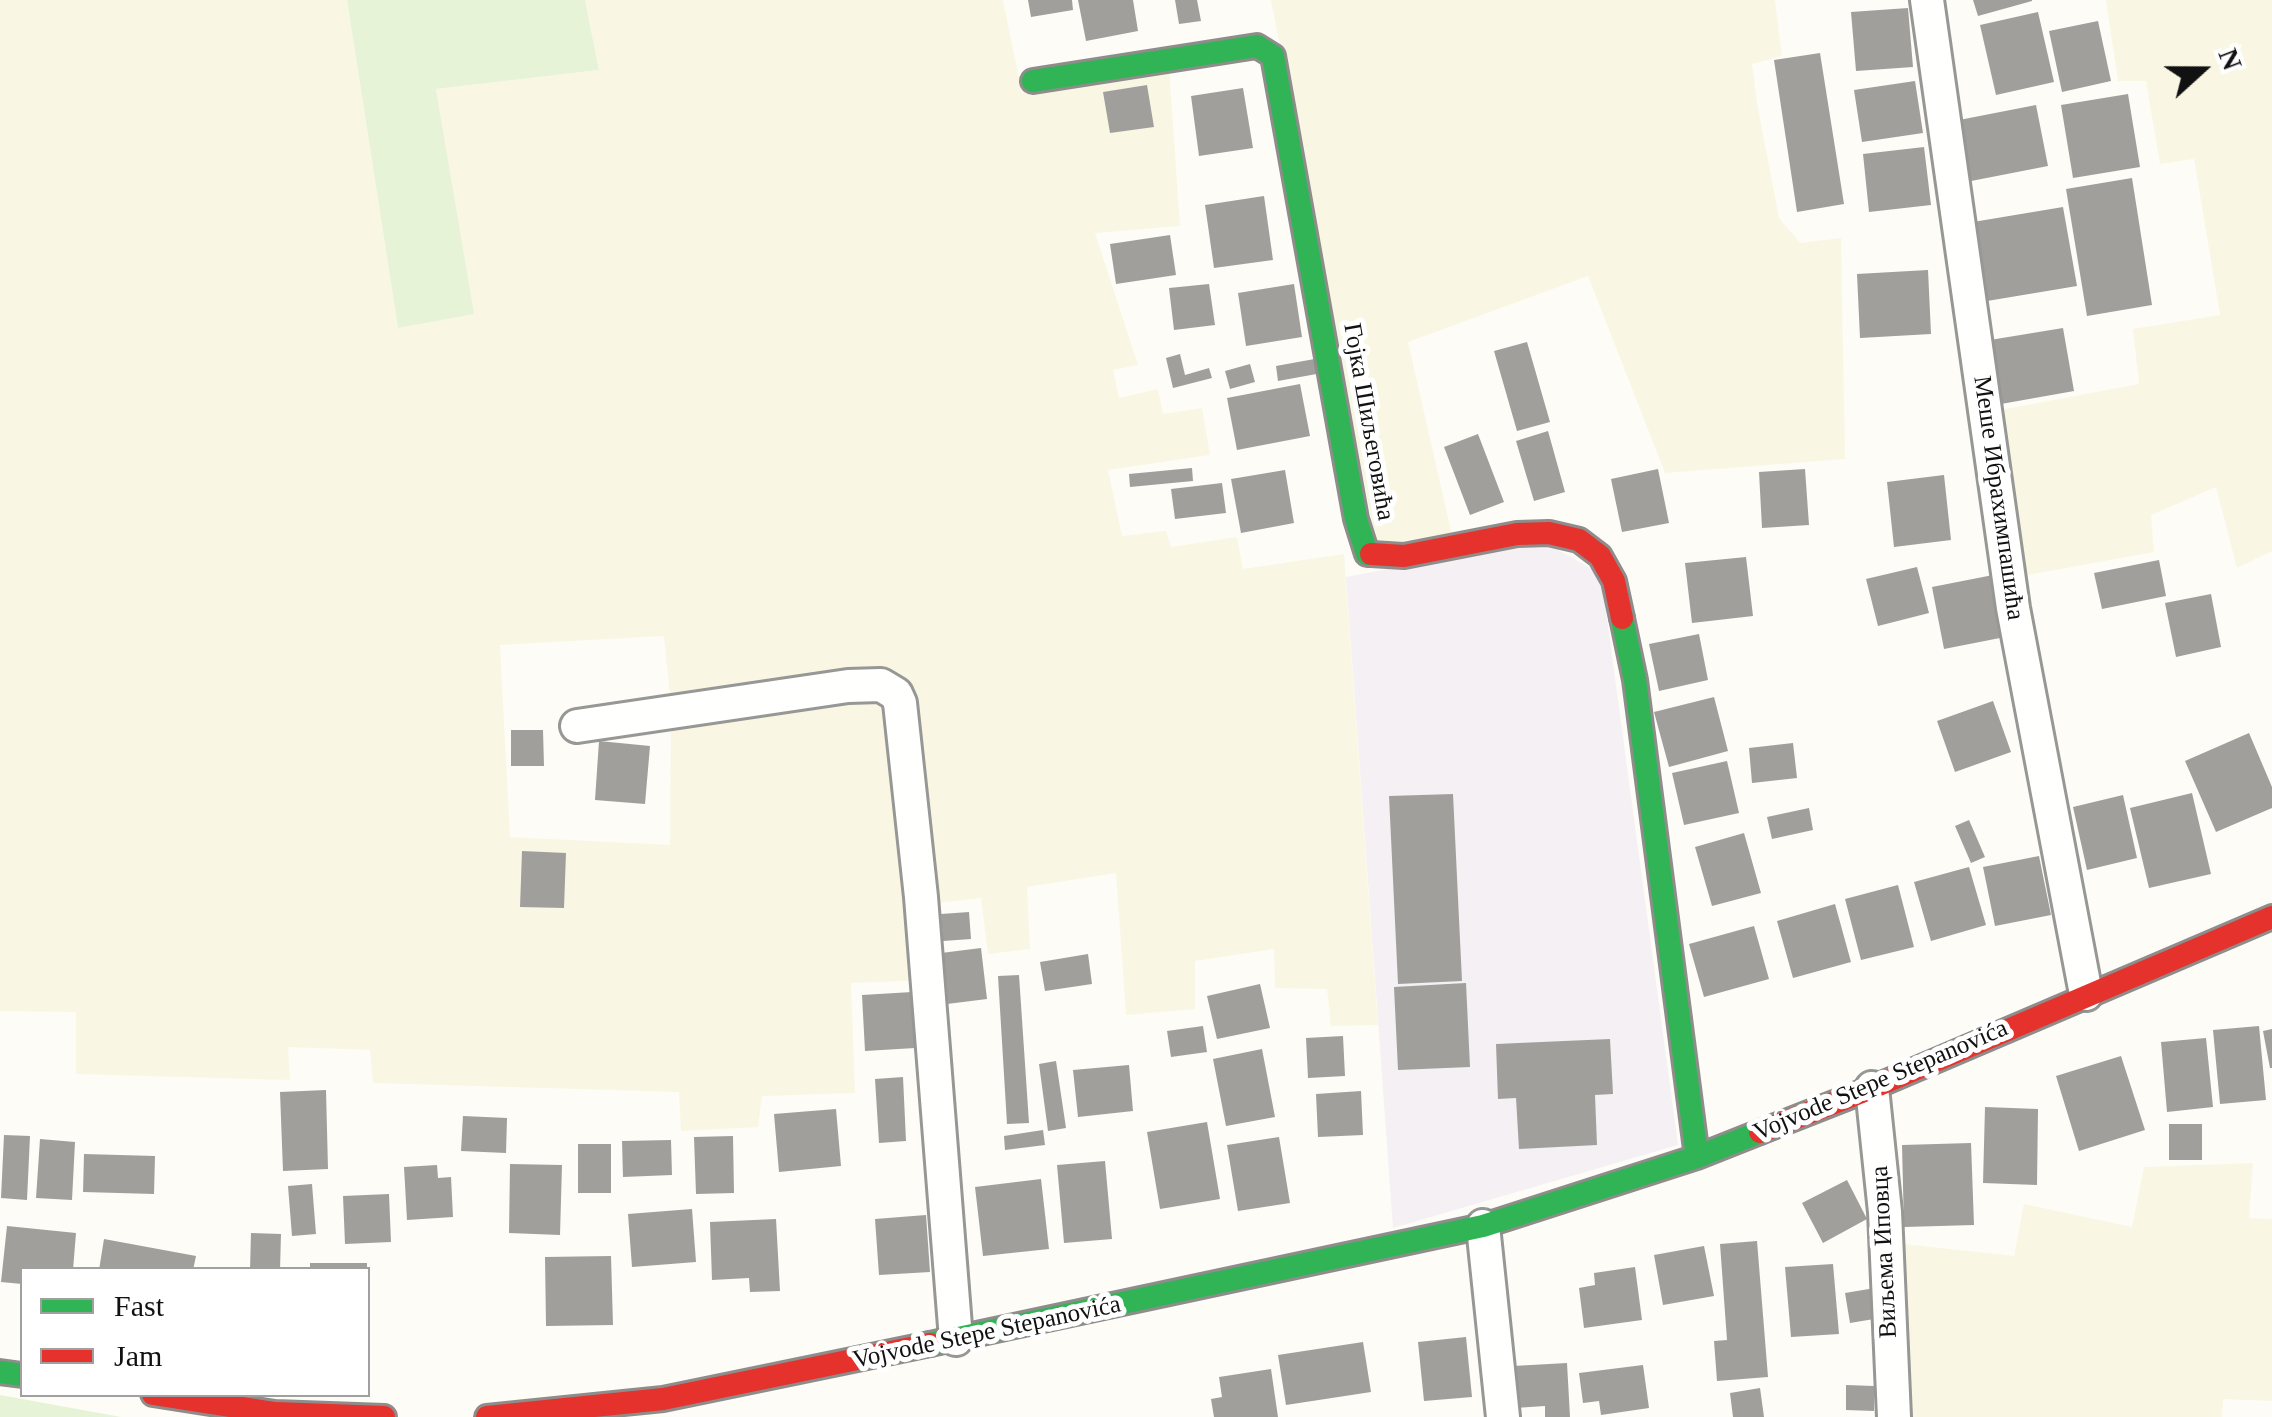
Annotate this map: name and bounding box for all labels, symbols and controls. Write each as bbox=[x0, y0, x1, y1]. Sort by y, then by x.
north arrow bbox=[2152, 20, 2252, 120]
text: N bbox=[2212, 44, 2249, 74]
street label: Гојка Шиљеговића bbox=[1336, 321, 1400, 523]
street label: Меше Ибрахимпашића bbox=[1966, 374, 2030, 622]
street label: Vojvode Stepe Stepanovića bbox=[1749, 1014, 2013, 1148]
street label: Виљема Иповца bbox=[1866, 1165, 1904, 1339]
legend bbox=[20, 1267, 370, 1397]
text: Fast bbox=[114, 1289, 164, 1322]
street label: Vojvode Stepe Stepanovića bbox=[850, 1290, 1124, 1376]
text: Jam bbox=[114, 1339, 162, 1372]

